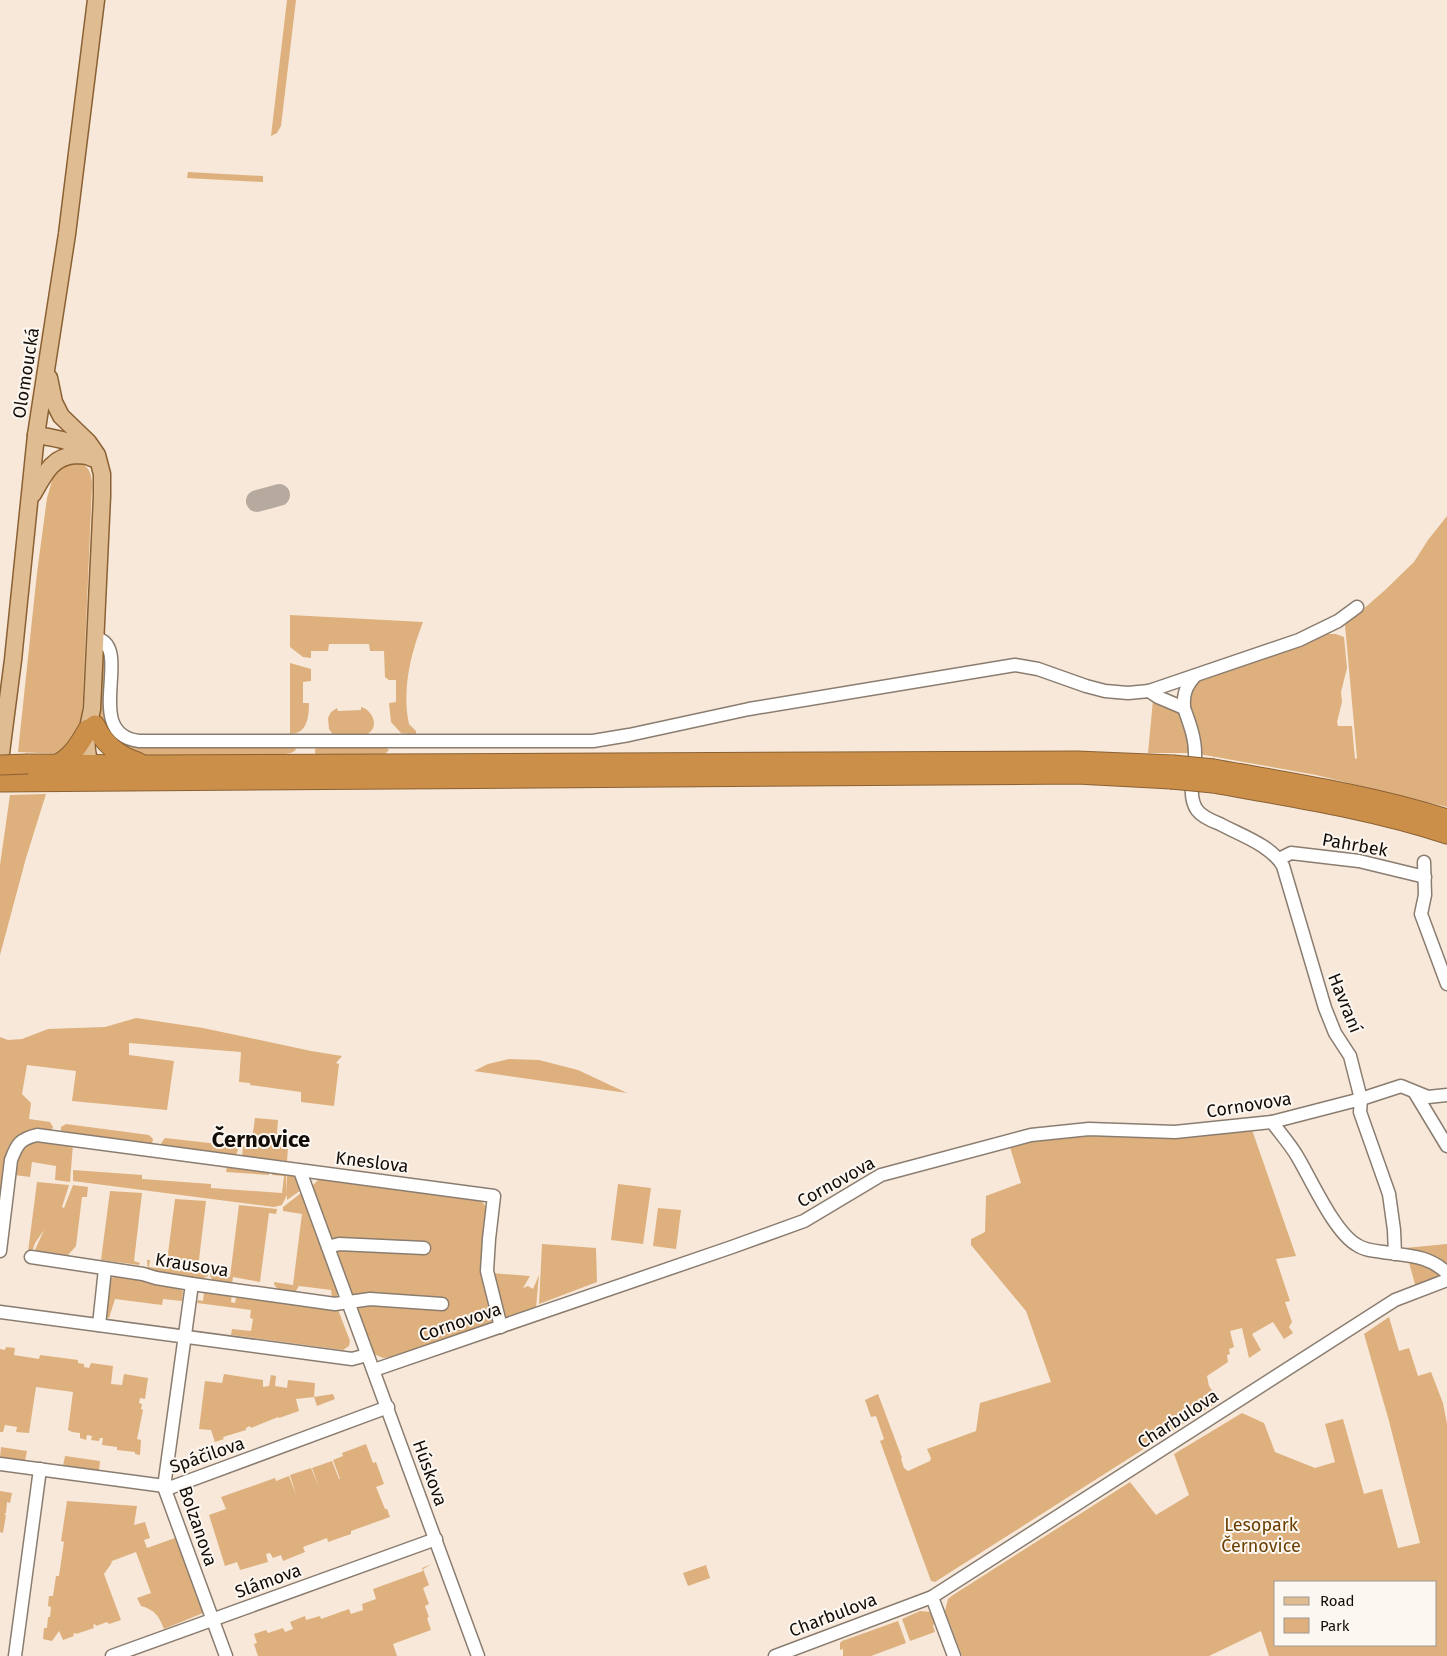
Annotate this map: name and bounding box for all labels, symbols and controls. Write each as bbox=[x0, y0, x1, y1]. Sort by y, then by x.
street label: Olomoucká bbox=[8, 326, 44, 420]
street label: Pahrbek bbox=[1320, 828, 1390, 862]
street label: Havraní bbox=[1323, 970, 1367, 1036]
street label: Cornovova bbox=[1205, 1087, 1293, 1123]
district label: Černovice bbox=[212, 1125, 310, 1153]
street label: Kneslova bbox=[334, 1147, 410, 1177]
street label: Cornovova bbox=[793, 1152, 879, 1212]
street label: Krausova bbox=[154, 1248, 230, 1282]
street label: Cornovova bbox=[416, 1298, 504, 1346]
street label: Charbulova bbox=[1133, 1385, 1223, 1453]
street label: Spáčilova bbox=[167, 1432, 247, 1478]
street label: Húskova bbox=[408, 1437, 452, 1509]
street label: Bolzanova bbox=[174, 1483, 222, 1569]
park label: Lesopark Černovice bbox=[1221, 1514, 1301, 1557]
street label: Slámova bbox=[232, 1559, 304, 1603]
legend bbox=[1274, 1581, 1437, 1646]
street label: Charbulova bbox=[786, 1588, 880, 1642]
text: Road bbox=[1320, 1592, 1355, 1610]
text: Park bbox=[1320, 1617, 1350, 1635]

